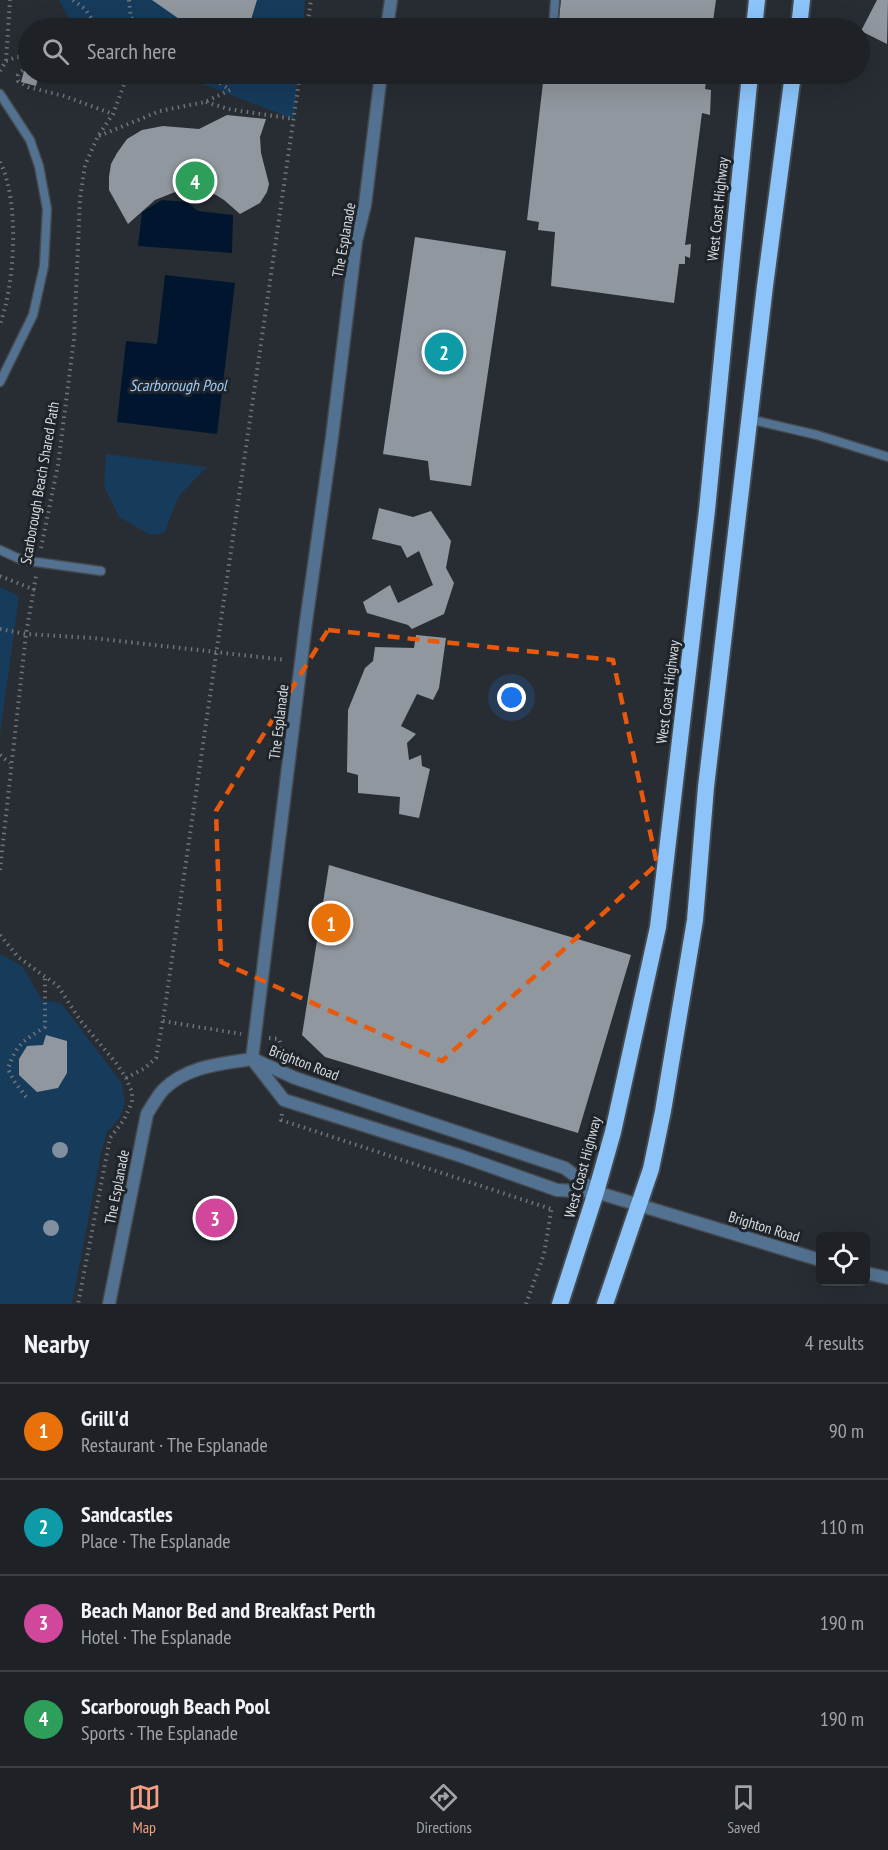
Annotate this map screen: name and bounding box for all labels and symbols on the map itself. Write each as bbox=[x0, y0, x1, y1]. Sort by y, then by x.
street label: West Coast Highway bbox=[703, 156, 732, 262]
pin: 4 bbox=[176, 158, 214, 204]
street label: The Esplanade bbox=[328, 201, 359, 279]
pin: 2 bbox=[424, 330, 464, 374]
water label: Scarborough Pool bbox=[129, 375, 228, 395]
street label: Scarborough Beach Shared Path bbox=[16, 400, 63, 566]
street label: West Coast Highway bbox=[652, 639, 683, 745]
street label: The Esplanade bbox=[264, 683, 293, 761]
your location bbox=[497, 683, 526, 712]
pin: 1 bbox=[312, 900, 350, 946]
street label: Brighton Road bbox=[267, 1041, 342, 1085]
street label: West Coast Highway bbox=[560, 1114, 605, 1220]
street label: The Esplanade bbox=[100, 1148, 133, 1226]
pin: 3 bbox=[196, 1196, 234, 1240]
street label: Brighton Road bbox=[726, 1207, 802, 1246]

